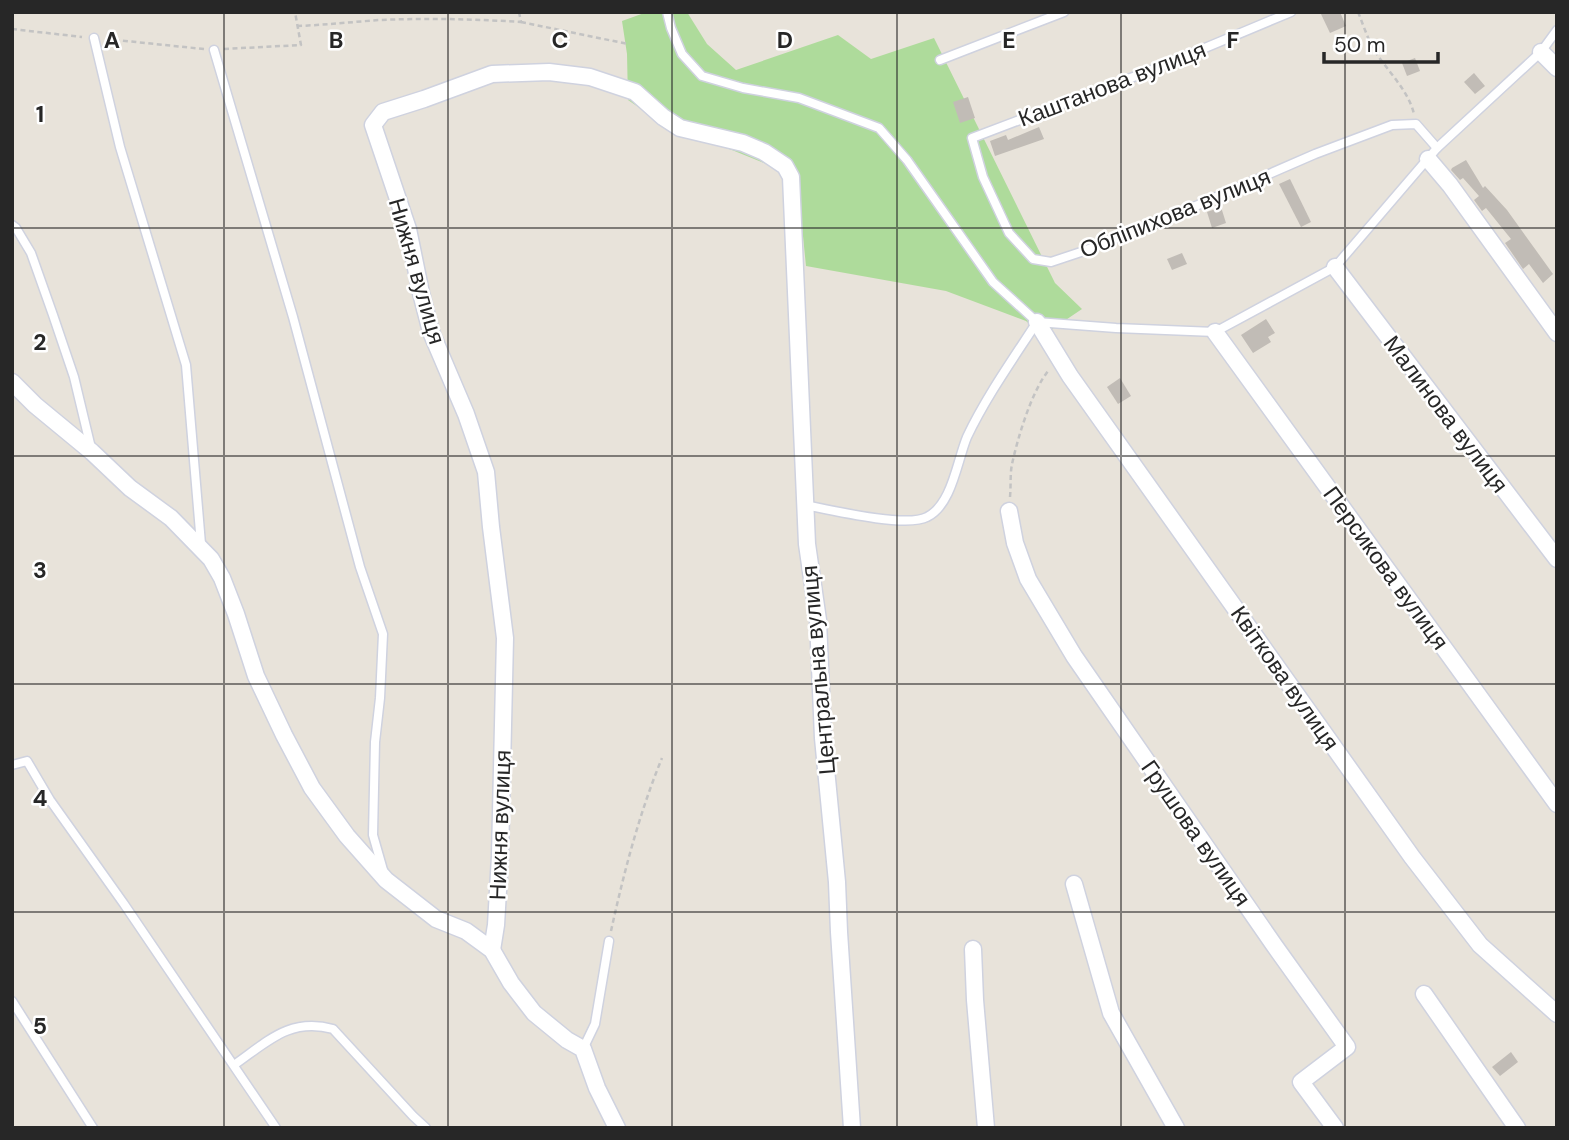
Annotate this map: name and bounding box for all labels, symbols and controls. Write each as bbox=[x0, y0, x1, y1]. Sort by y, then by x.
scale bar bbox=[1324, 21, 1438, 65]
text: A bbox=[104, 25, 120, 55]
text: B bbox=[329, 25, 343, 55]
text: C bbox=[552, 25, 568, 55]
text: D bbox=[777, 25, 793, 55]
text: E bbox=[1002, 25, 1016, 55]
text: F bbox=[1227, 25, 1240, 55]
text: 50 m bbox=[1334, 31, 1385, 59]
street label: Каштанова вулиця bbox=[1014, 34, 1210, 134]
text: 1 bbox=[36, 99, 44, 129]
street label: Обліпихова вулиця bbox=[1075, 161, 1275, 265]
street label: Нижня вулиця bbox=[382, 194, 452, 348]
text: 2 bbox=[33, 327, 47, 357]
street label: Малинова вулиця bbox=[1377, 329, 1515, 499]
street label: Персикова вулиця bbox=[1317, 480, 1455, 656]
text: 3 bbox=[33, 555, 47, 585]
street label: Центральна вулиця bbox=[794, 564, 842, 776]
street label: Квіткова вулиця bbox=[1224, 600, 1346, 756]
street label: Нижня вулиця bbox=[482, 749, 518, 901]
street label: Грушова вулиця bbox=[1134, 754, 1258, 912]
text: 4 bbox=[33, 783, 48, 813]
text: 5 bbox=[33, 1011, 47, 1041]

